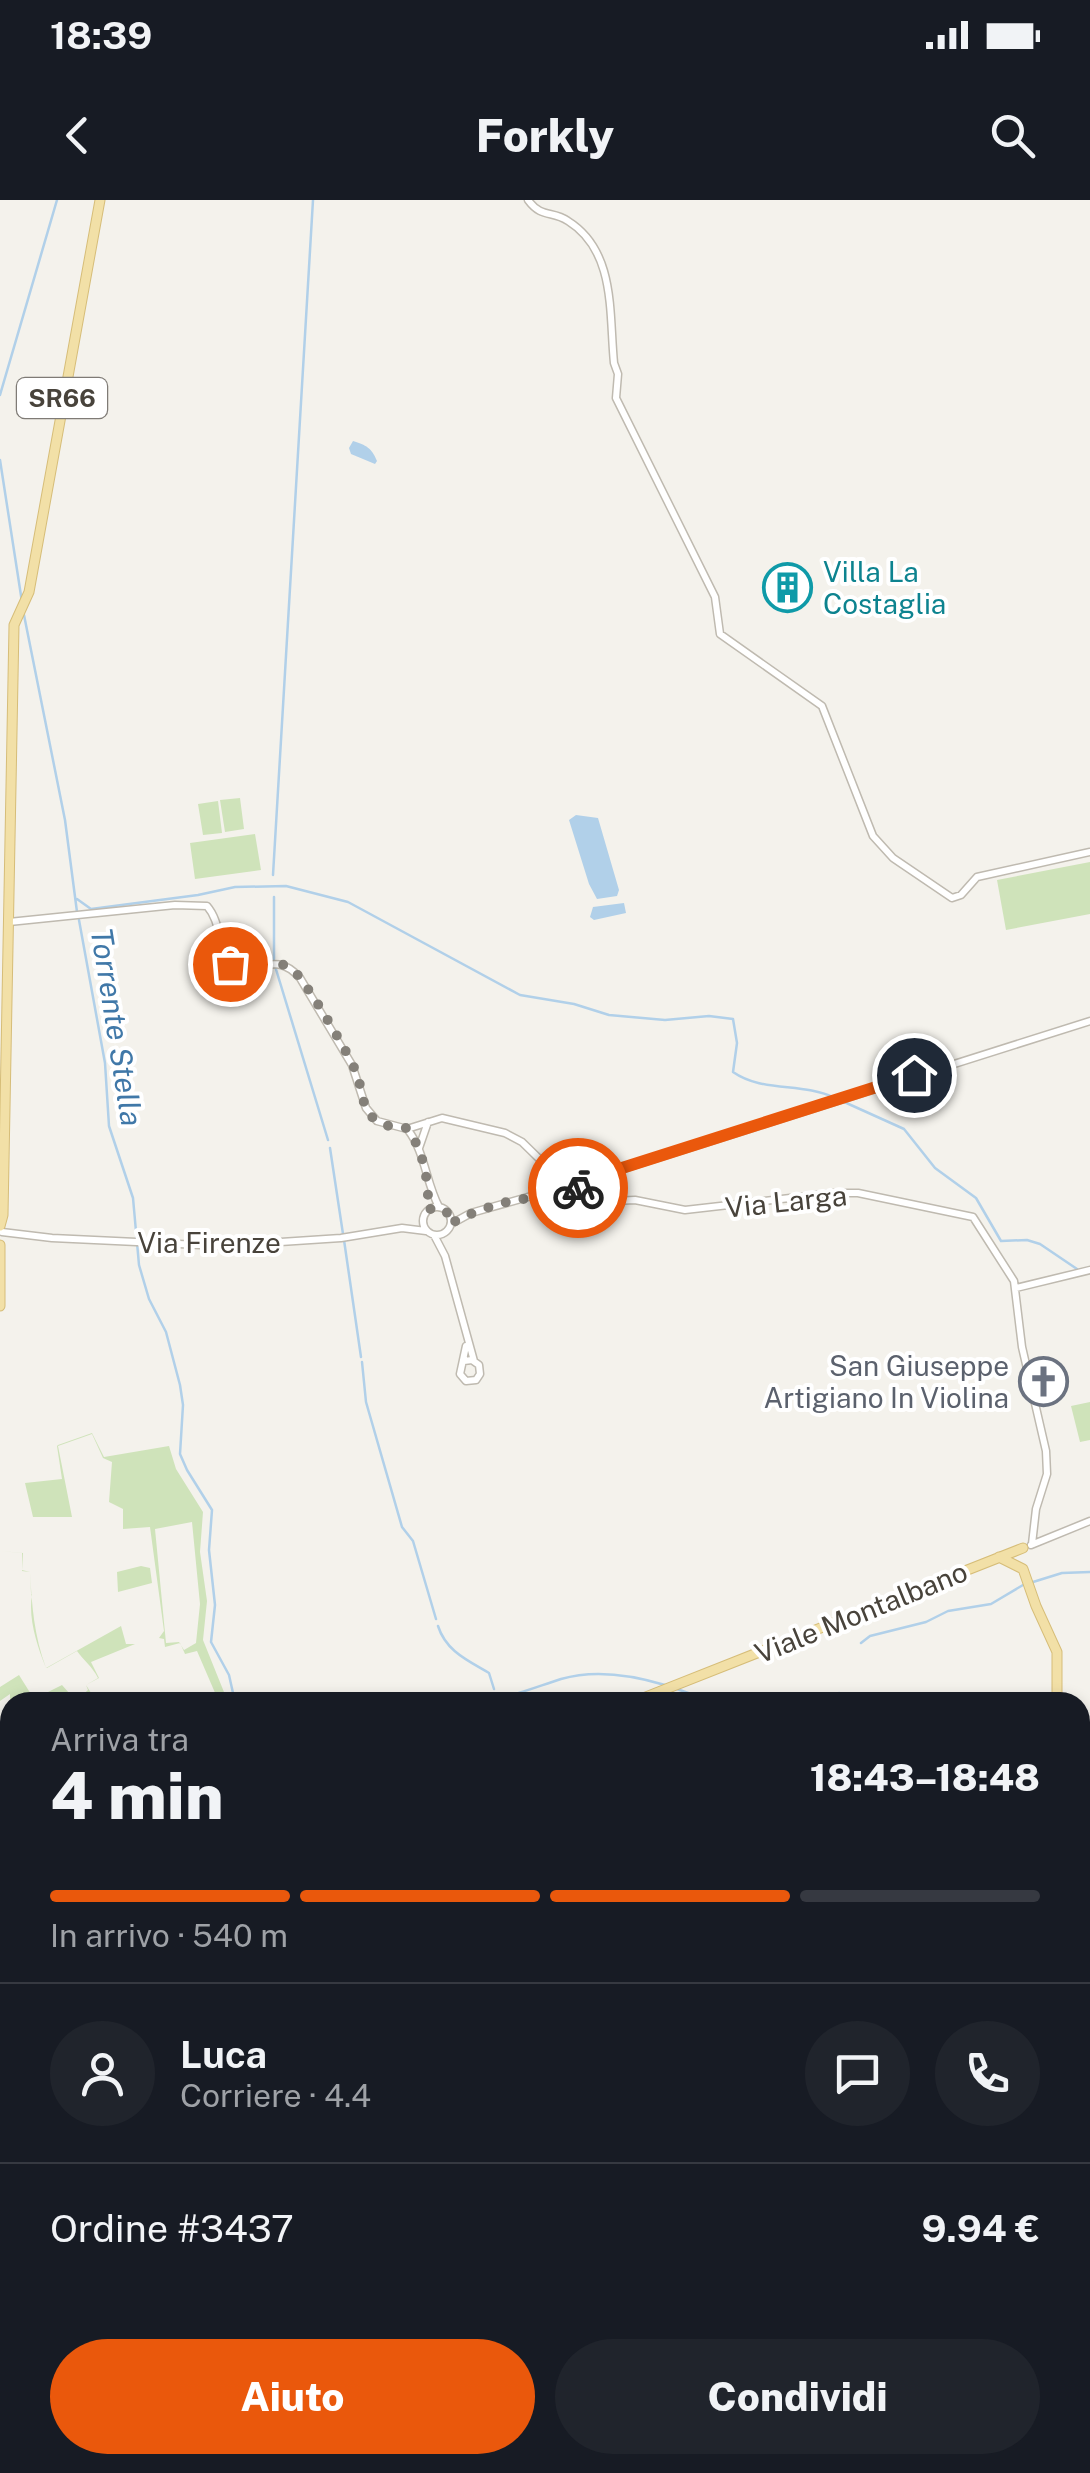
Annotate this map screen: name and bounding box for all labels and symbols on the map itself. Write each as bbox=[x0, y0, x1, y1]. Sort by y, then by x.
road number: SR66 bbox=[17, 378, 107, 418]
place label: Villa La Costaglia bbox=[823, 555, 946, 620]
building icon: Villa La Costaglia bbox=[762, 561, 814, 613]
pin bbox=[188, 922, 273, 1007]
water label: Torrente Stella bbox=[84, 926, 150, 1128]
pin bbox=[872, 1033, 957, 1118]
courier bbox=[528, 1138, 628, 1238]
street label: Via Larga bbox=[723, 1178, 849, 1224]
street label: Via Firenze bbox=[137, 1226, 281, 1259]
place label: San Giuseppe Artigiano In Violina bbox=[763, 1349, 1009, 1414]
church icon: San Giuseppe Artigiano In Violina bbox=[1018, 1355, 1070, 1407]
street label: Viale Montalbano bbox=[750, 1554, 972, 1670]

